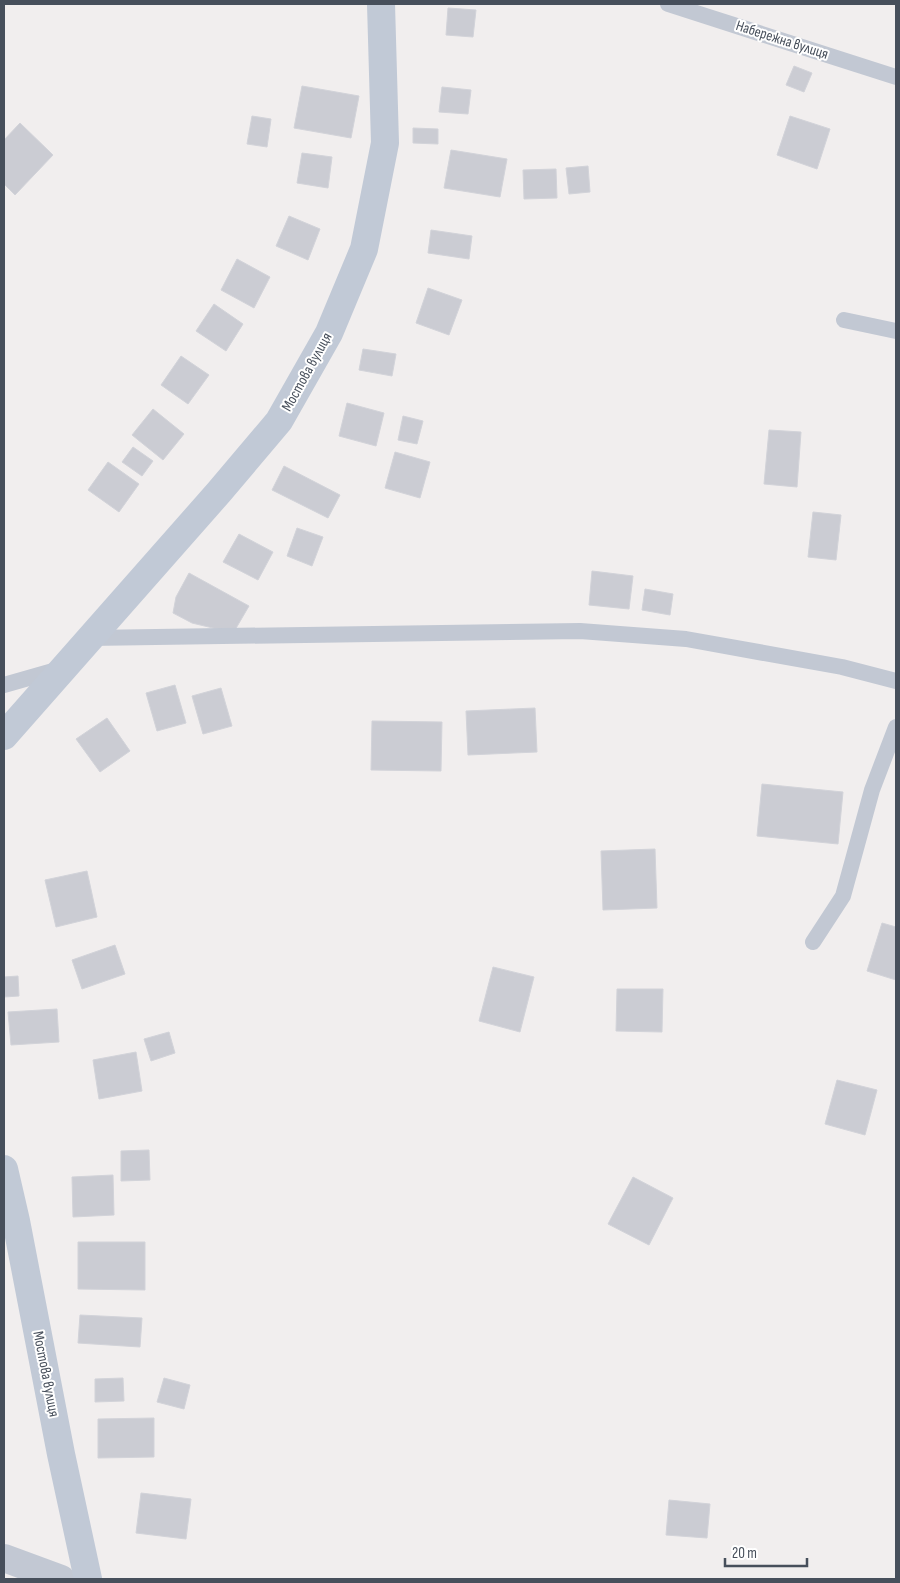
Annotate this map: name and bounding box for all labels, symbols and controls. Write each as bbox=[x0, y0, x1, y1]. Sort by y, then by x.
street label: Набережна вулиця bbox=[733, 16, 831, 64]
street label: Мостова вулиця bbox=[278, 329, 336, 415]
street label: Мостова вулиця bbox=[28, 1330, 64, 1419]
scale bar bbox=[725, 1536, 808, 1568]
text: 20 m bbox=[732, 1544, 757, 1563]

